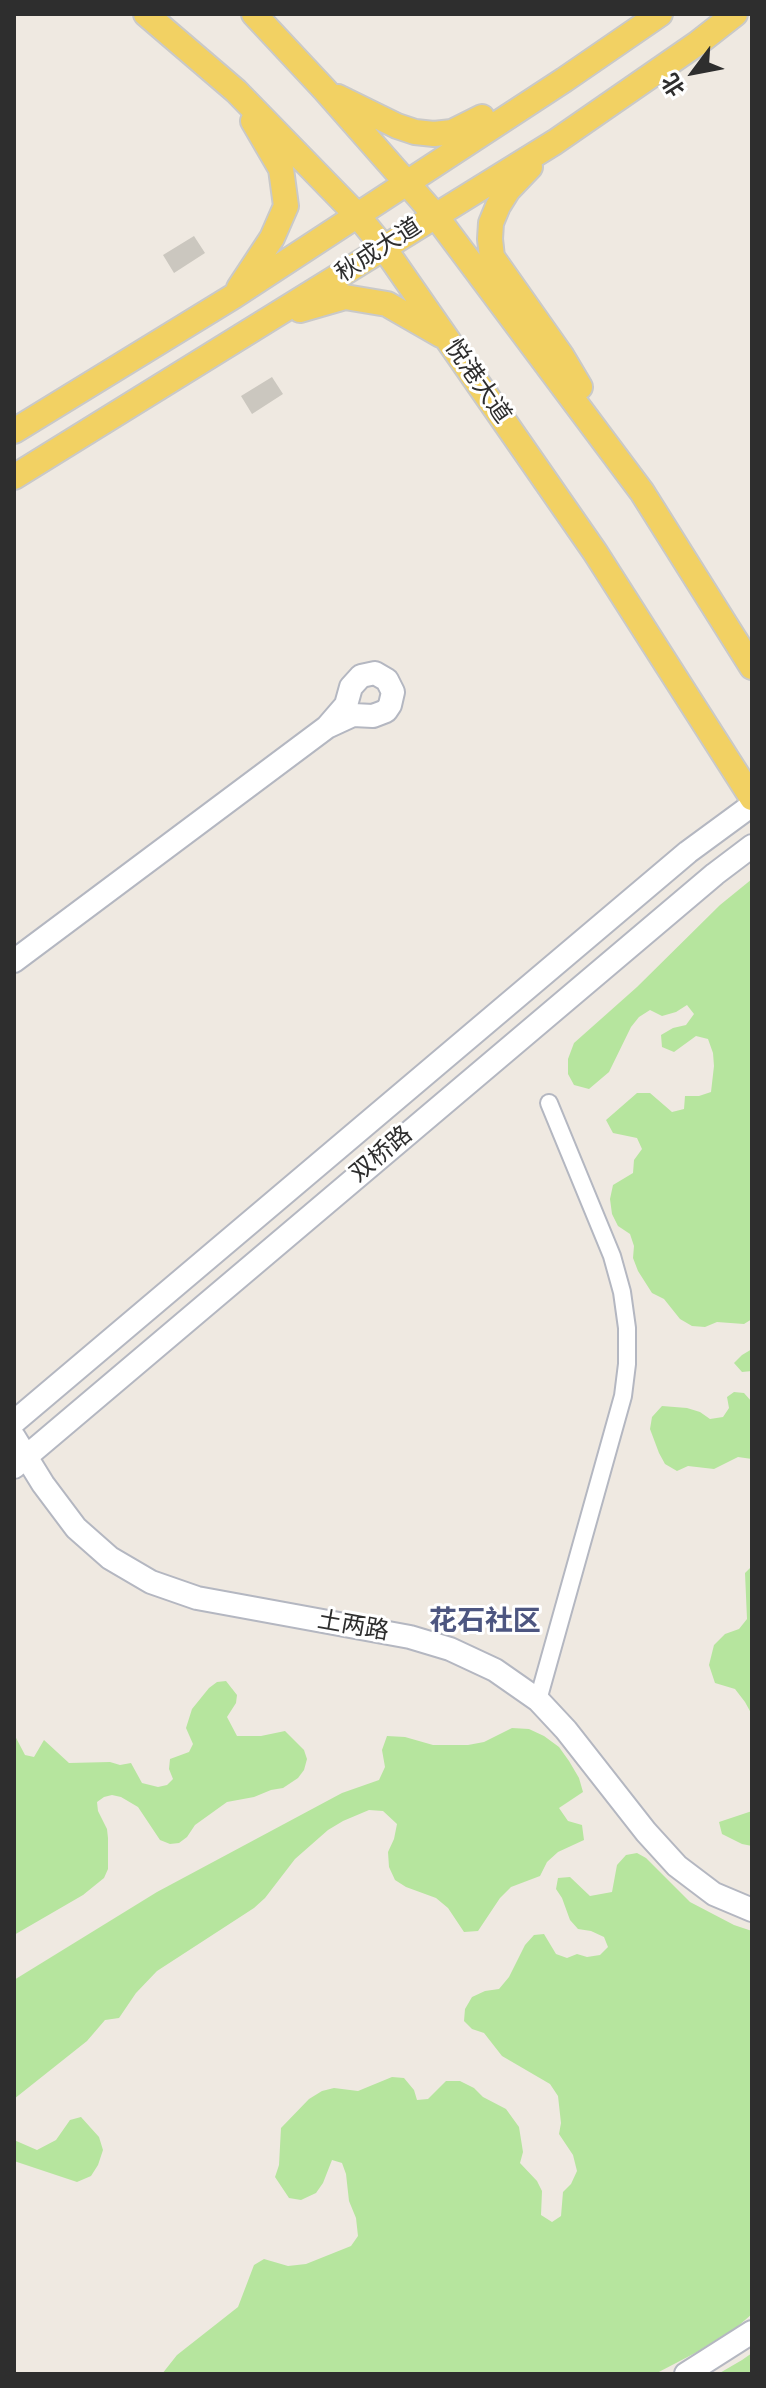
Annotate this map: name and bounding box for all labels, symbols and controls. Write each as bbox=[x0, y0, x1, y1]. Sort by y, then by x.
north arrow bbox=[654, 32, 734, 112]
text: 北 bbox=[657, 69, 690, 101]
street label: 秋成大道 bbox=[331, 213, 427, 289]
street label: 悦港大道 bbox=[438, 334, 516, 430]
street label: 双桥路 bbox=[345, 1121, 419, 1189]
district label: 花石社区 bbox=[429, 1606, 541, 1640]
street label: 土两路 bbox=[315, 1607, 391, 1647]

